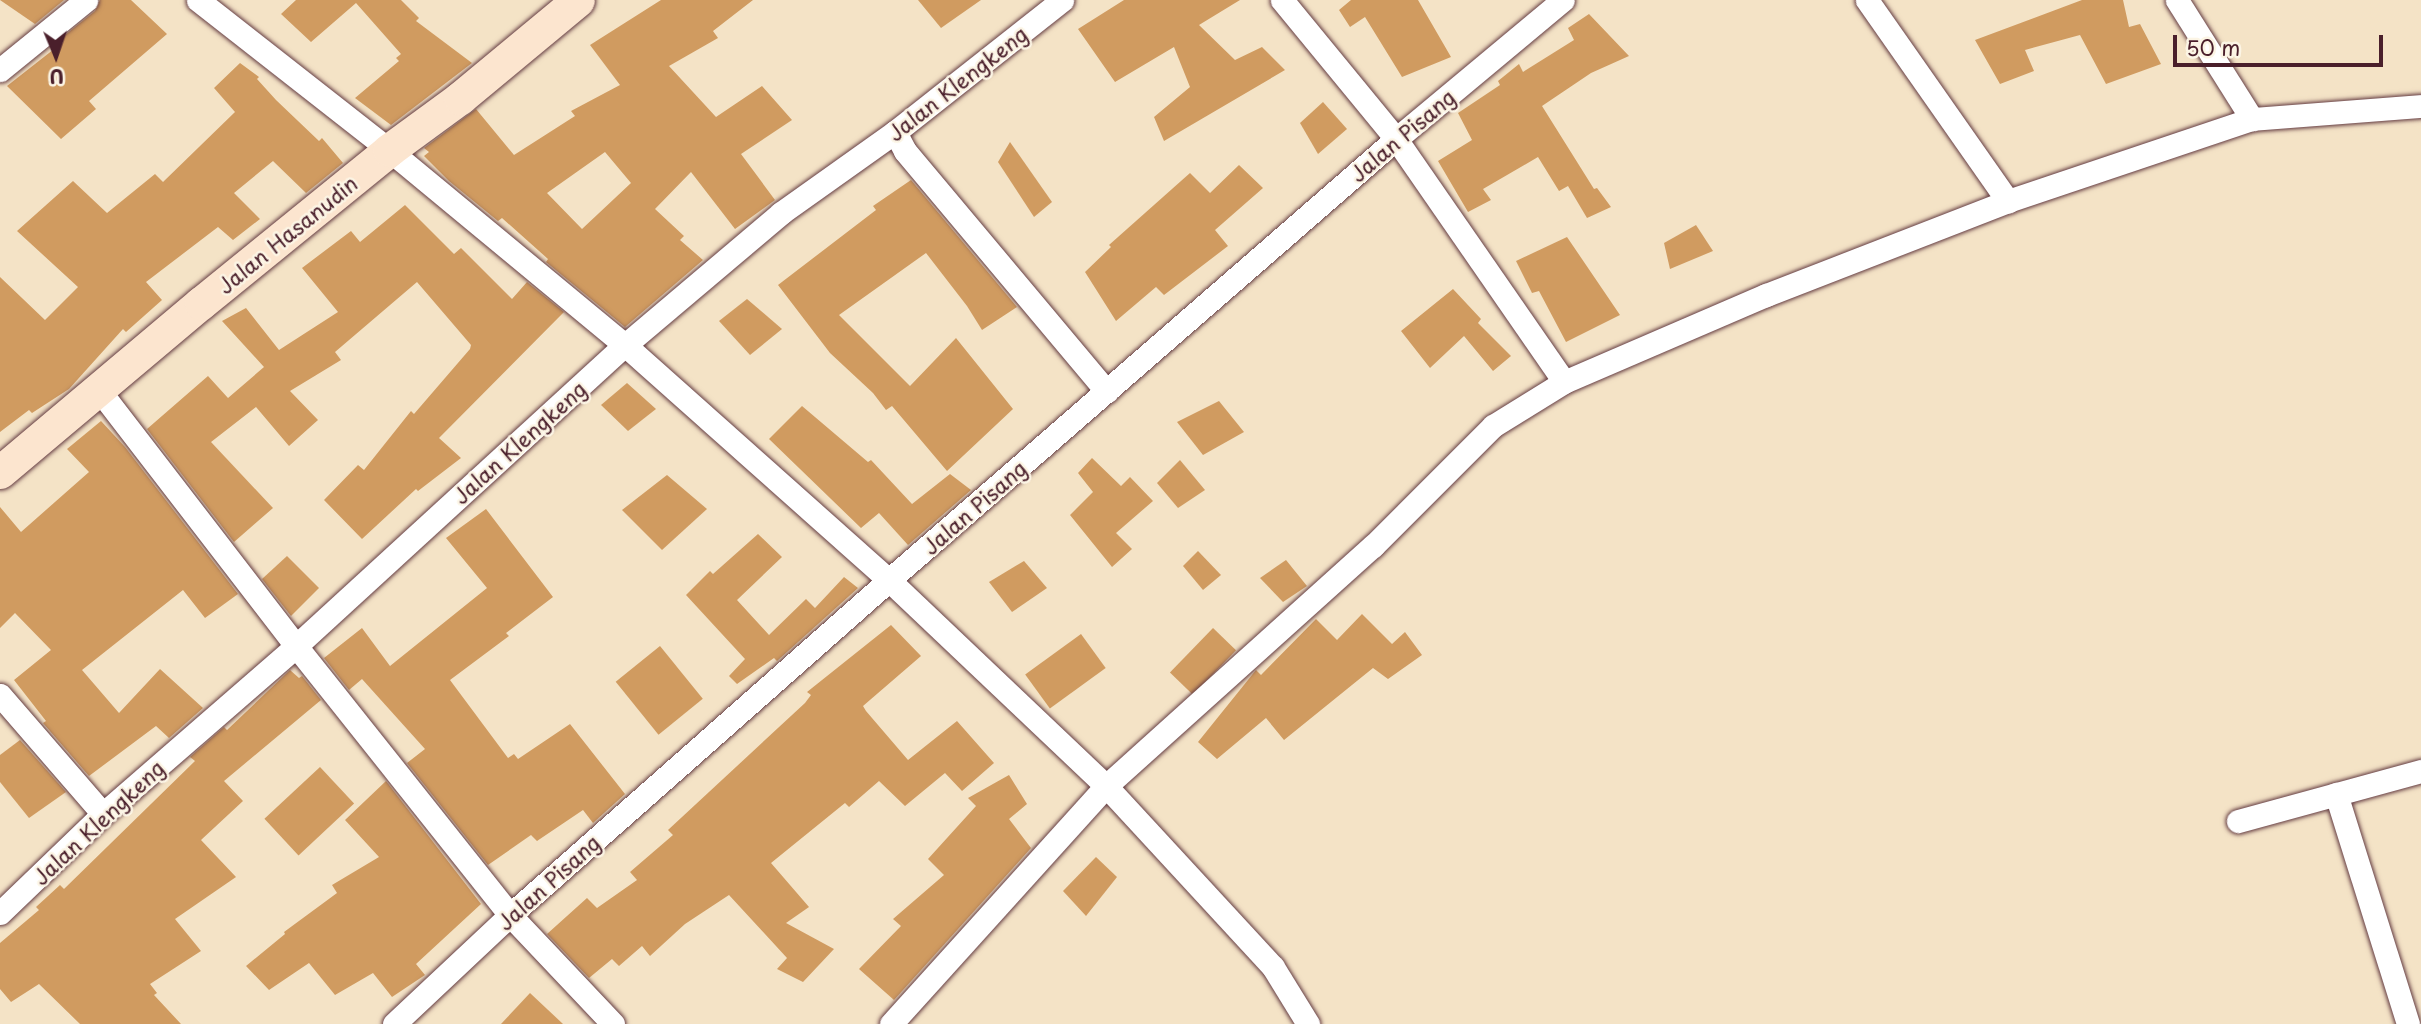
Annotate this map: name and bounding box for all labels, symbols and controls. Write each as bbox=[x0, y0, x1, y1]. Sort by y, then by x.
north arrow bbox=[21, 21, 91, 91]
street label: Jalan Klengkeng bbox=[883, 21, 1031, 145]
scale bar bbox=[2176, 21, 2386, 65]
text: 50 m bbox=[2186, 31, 2240, 63]
text: U bbox=[49, 63, 64, 91]
street label: Jalan Pisang bbox=[1344, 84, 1460, 186]
street label: Jalan Hasanudin bbox=[212, 170, 362, 298]
street label: Jalan Klengkeng bbox=[448, 376, 590, 508]
street label: Jalan Pisang bbox=[917, 455, 1031, 559]
street label: Jalan Klengkeng bbox=[28, 755, 168, 889]
street label: Jalan Pisang bbox=[491, 829, 605, 935]

